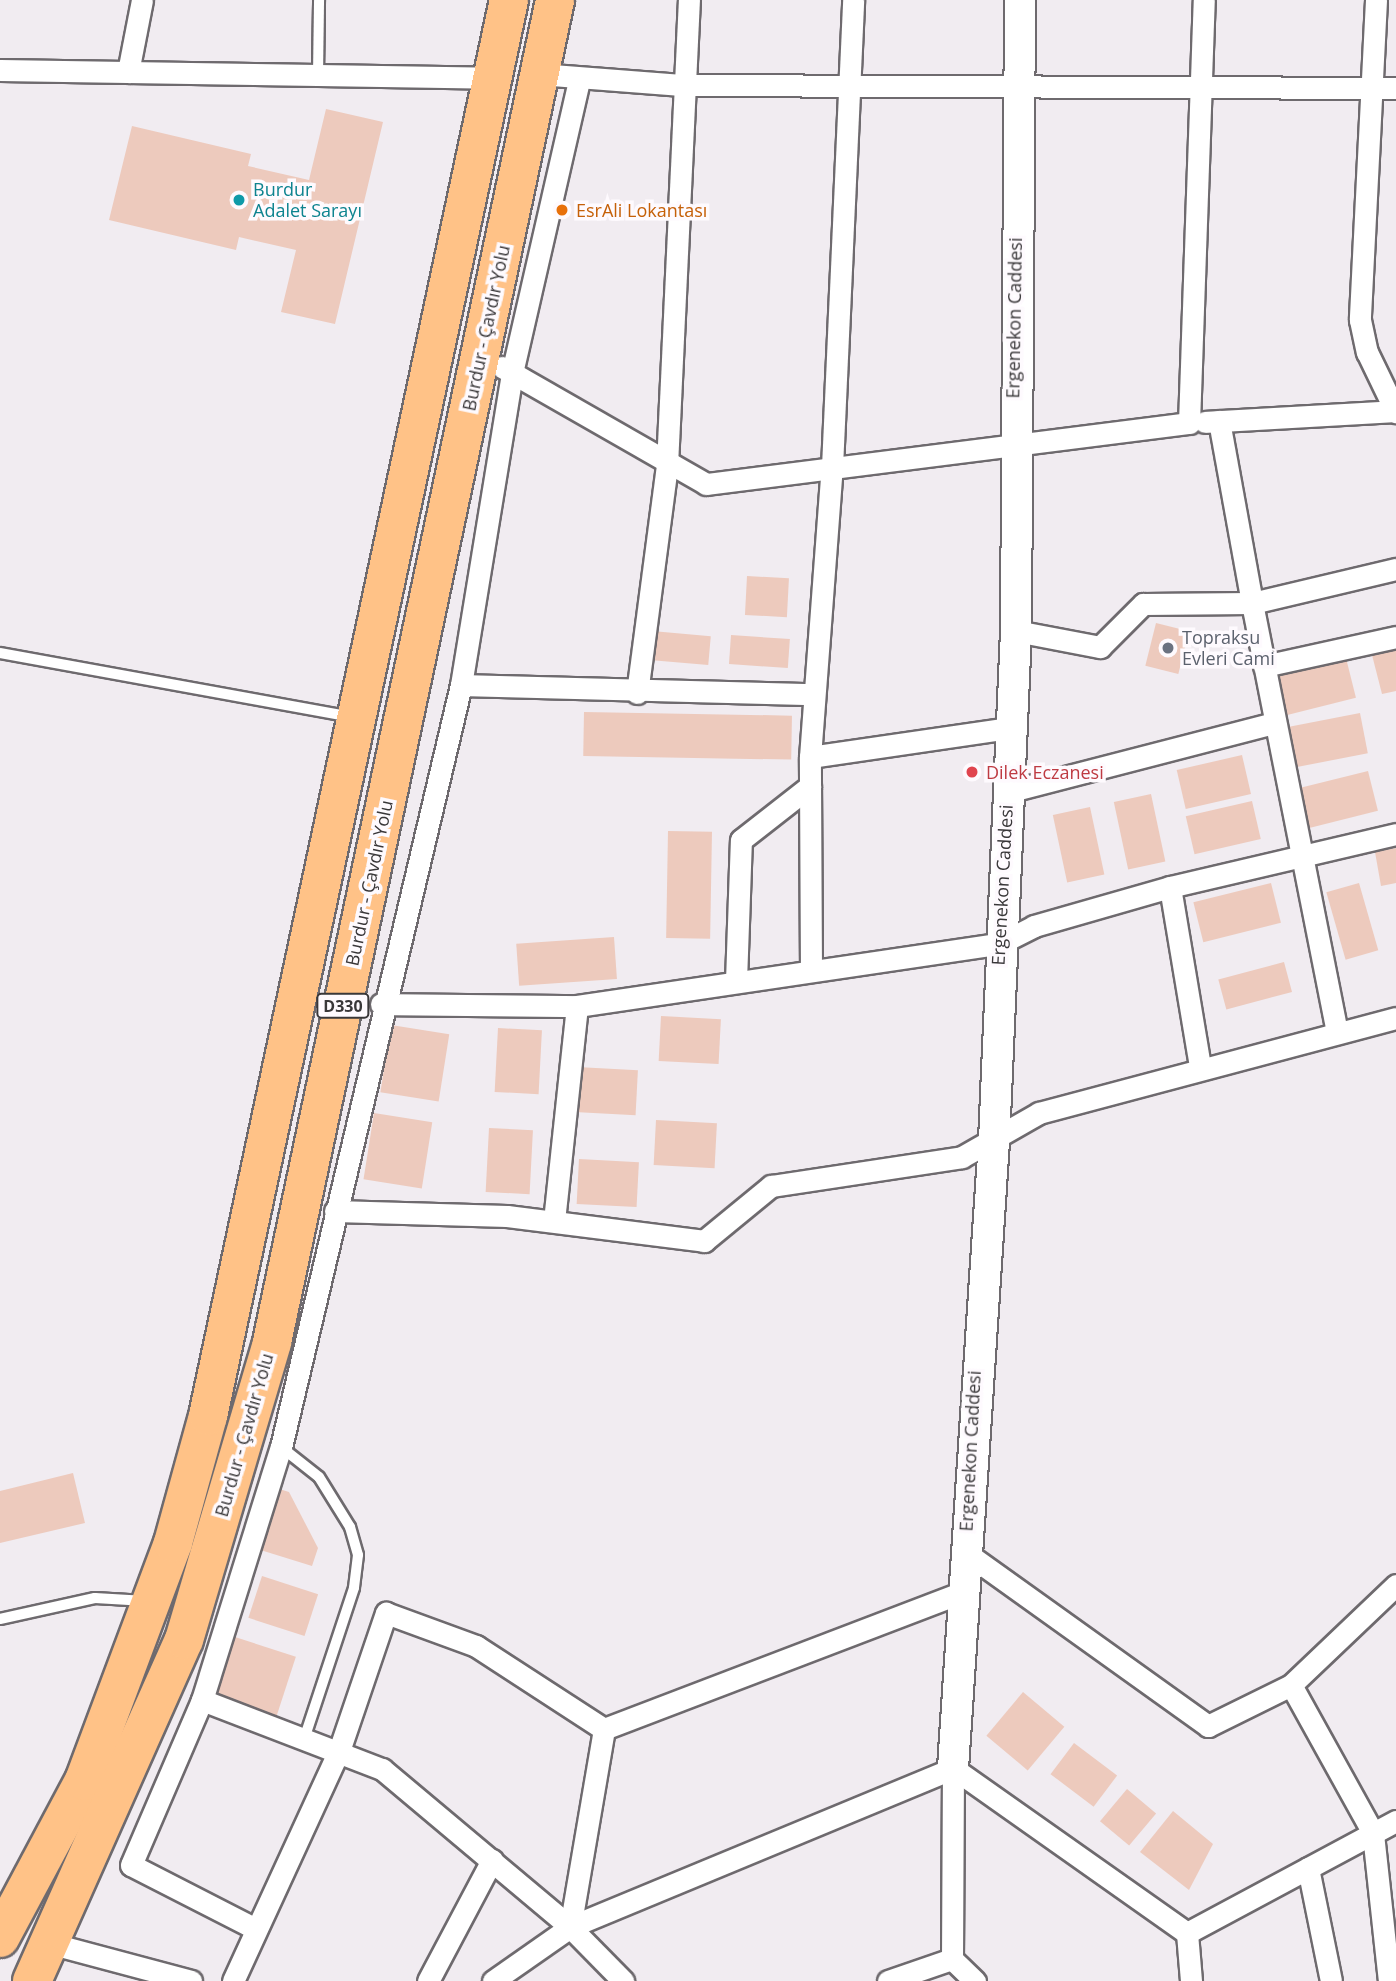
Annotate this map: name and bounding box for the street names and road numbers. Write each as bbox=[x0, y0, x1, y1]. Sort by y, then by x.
street label: Ergenekon Caddesi bbox=[1002, 237, 1026, 399]
street label: Burdur - Çavdır Yolu bbox=[458, 243, 514, 413]
street label: Burdur - Çavdır Yolu bbox=[341, 798, 397, 968]
street label: Ergenekon Caddesi bbox=[987, 804, 1017, 966]
road number: D330 bbox=[315, 994, 371, 1018]
street label: Burdur - Çavdır Yolu bbox=[210, 1351, 278, 1519]
street label: Ergenekon Caddesi bbox=[955, 1370, 985, 1532]

